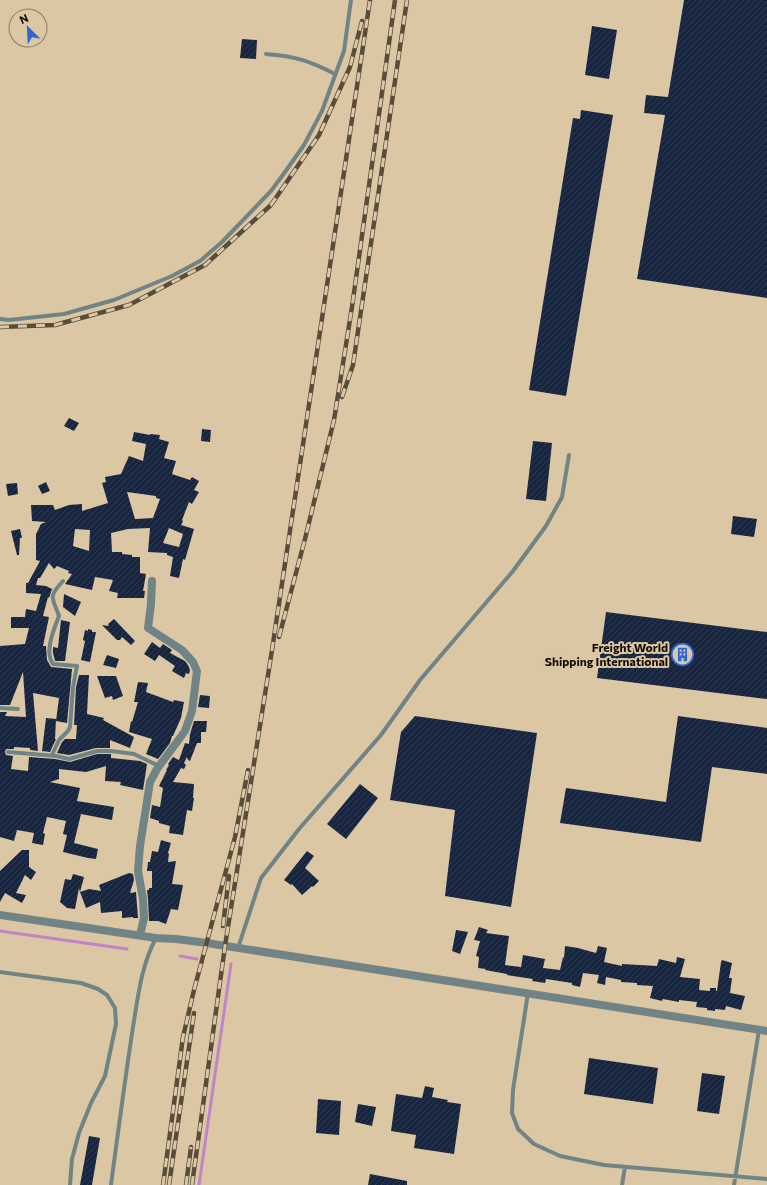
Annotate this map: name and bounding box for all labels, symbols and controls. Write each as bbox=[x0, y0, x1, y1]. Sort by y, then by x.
north arrow bbox=[8, 8, 48, 48]
text: N bbox=[17, 11, 30, 26]
place label: Freight World Shipping International bbox=[545, 640, 668, 668]
building icon: Freight World Shipping International bbox=[670, 642, 696, 668]

